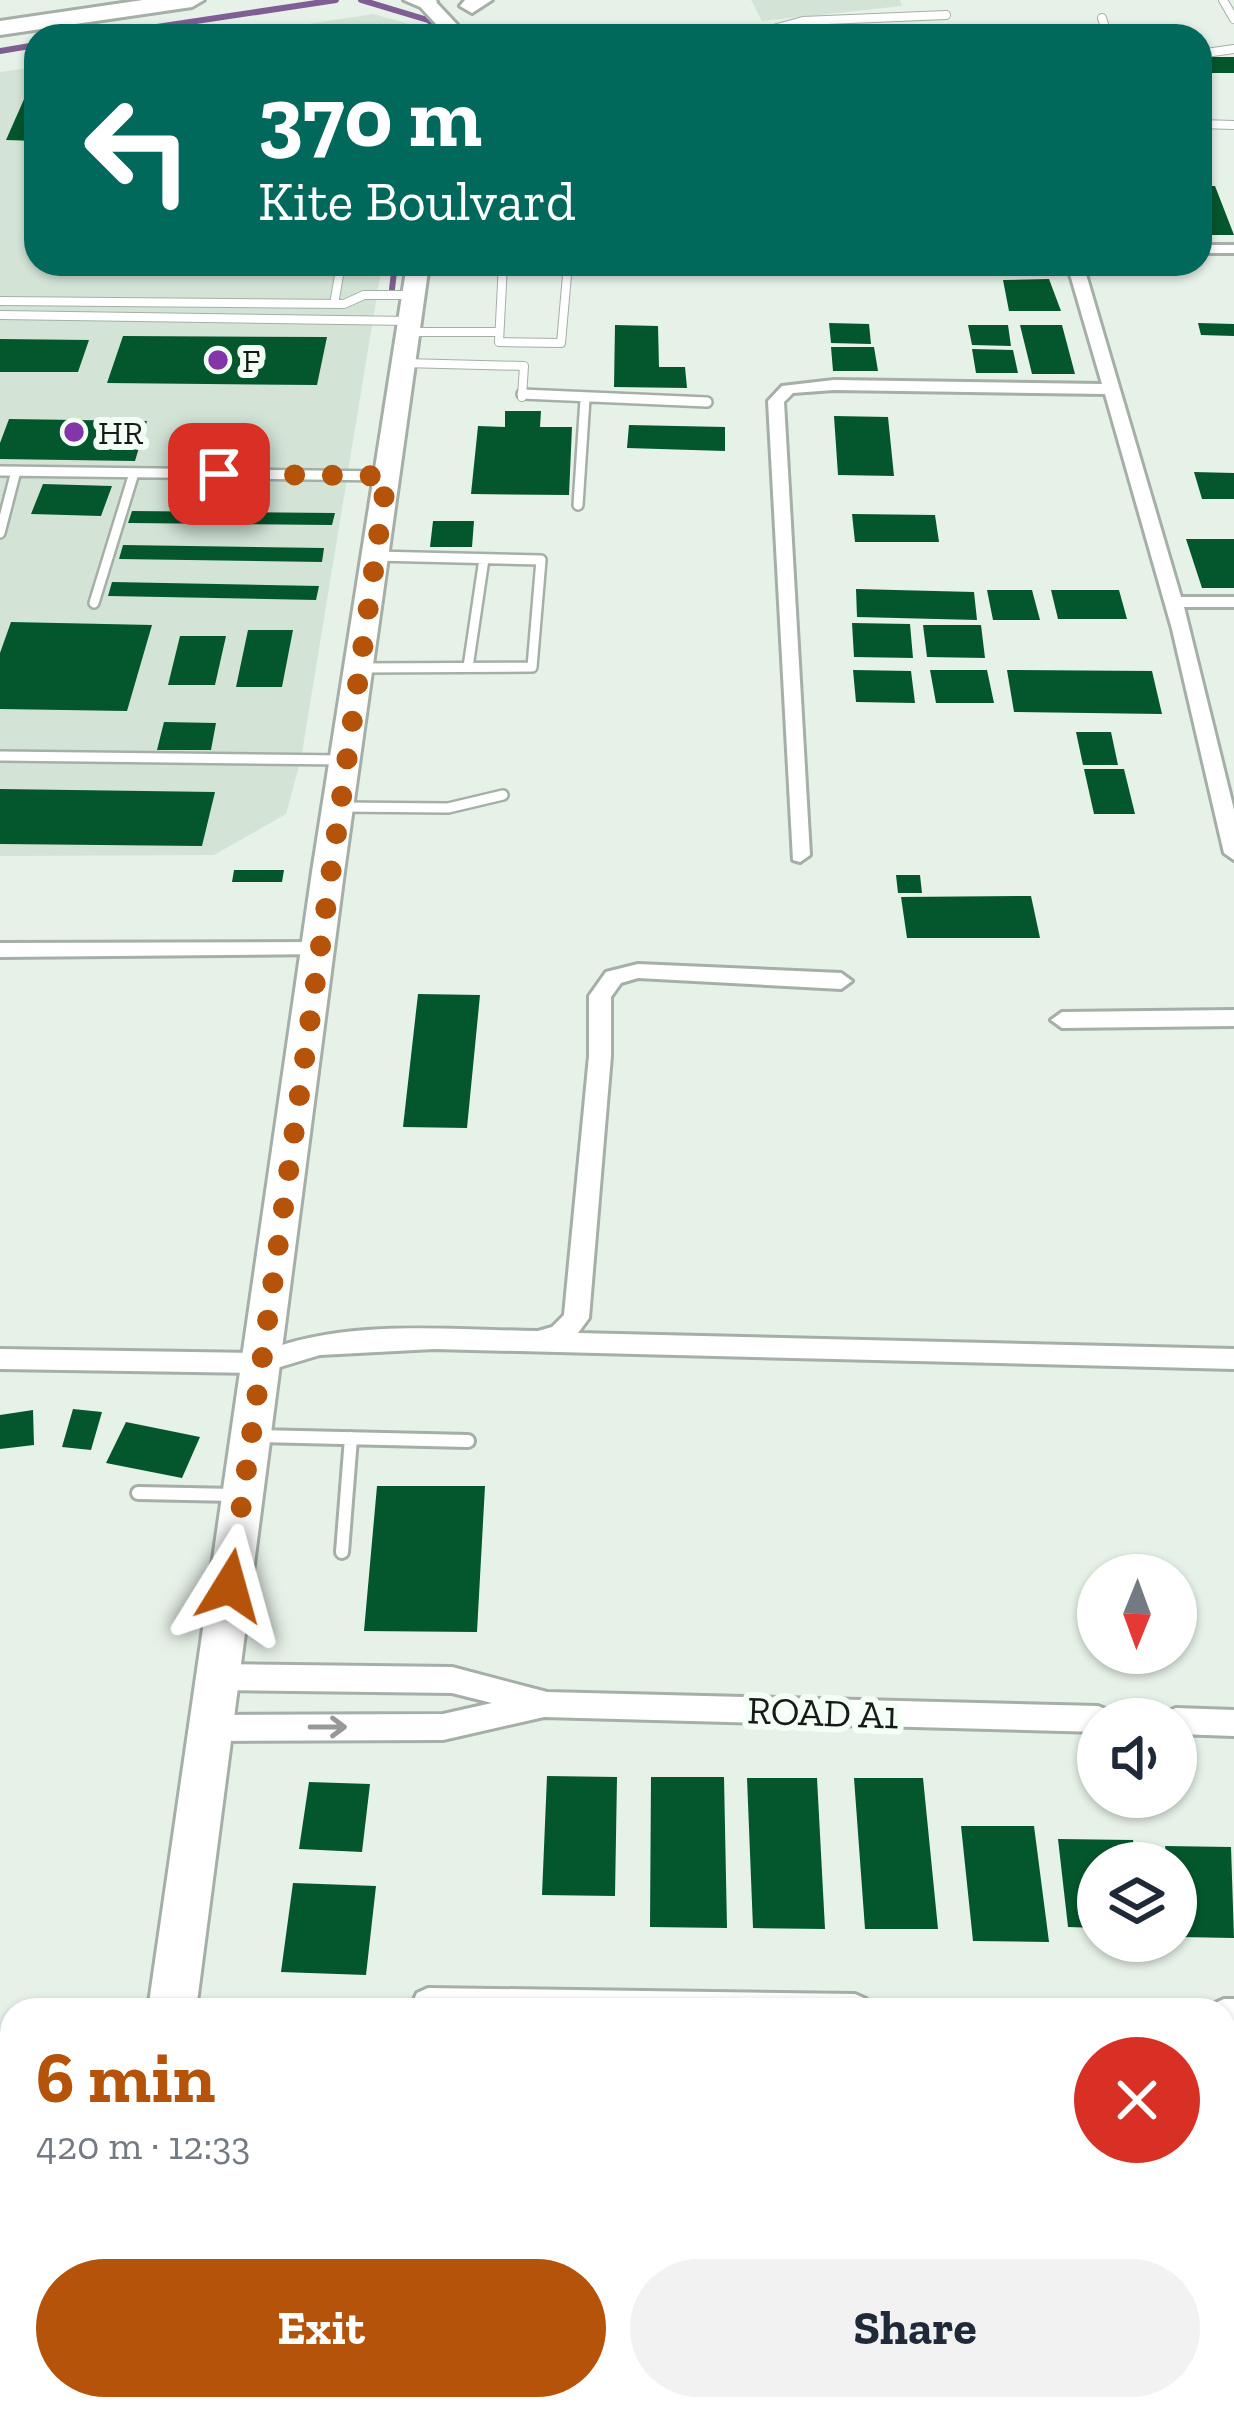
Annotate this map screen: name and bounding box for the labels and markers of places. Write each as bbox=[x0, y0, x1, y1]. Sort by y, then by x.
place label: F bbox=[242, 341, 260, 380]
marker: F bbox=[205, 347, 231, 373]
place label: HR bbox=[98, 413, 144, 452]
marker: HR bbox=[61, 419, 87, 445]
pin bbox=[168, 423, 270, 525]

